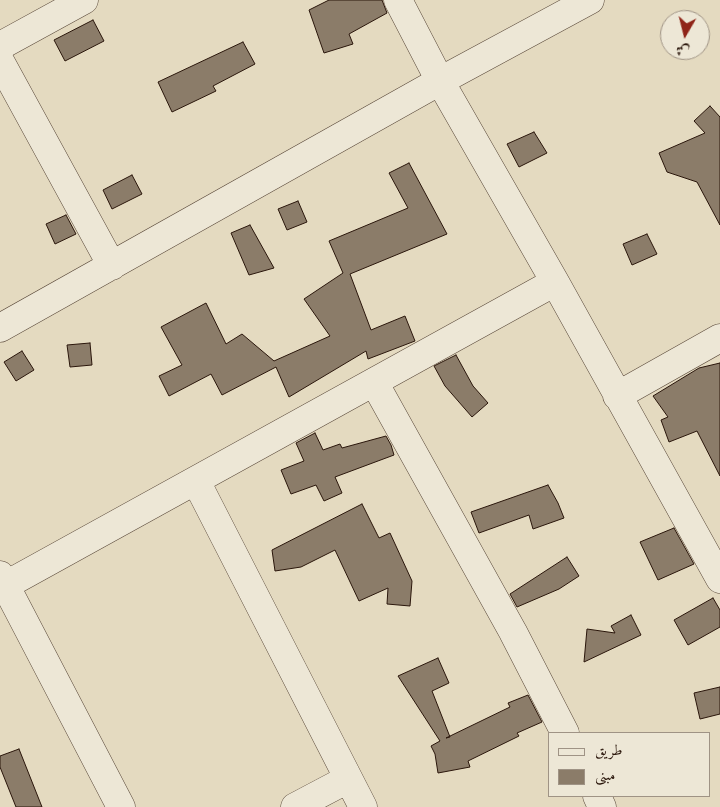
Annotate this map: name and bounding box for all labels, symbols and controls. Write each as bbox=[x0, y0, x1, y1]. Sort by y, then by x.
north arrow bbox=[660, 10, 710, 60]
text: ش bbox=[675, 38, 691, 60]
legend bbox=[548, 732, 710, 797]
text: طريق bbox=[595, 741, 622, 762]
text: مبنى bbox=[595, 766, 615, 787]

